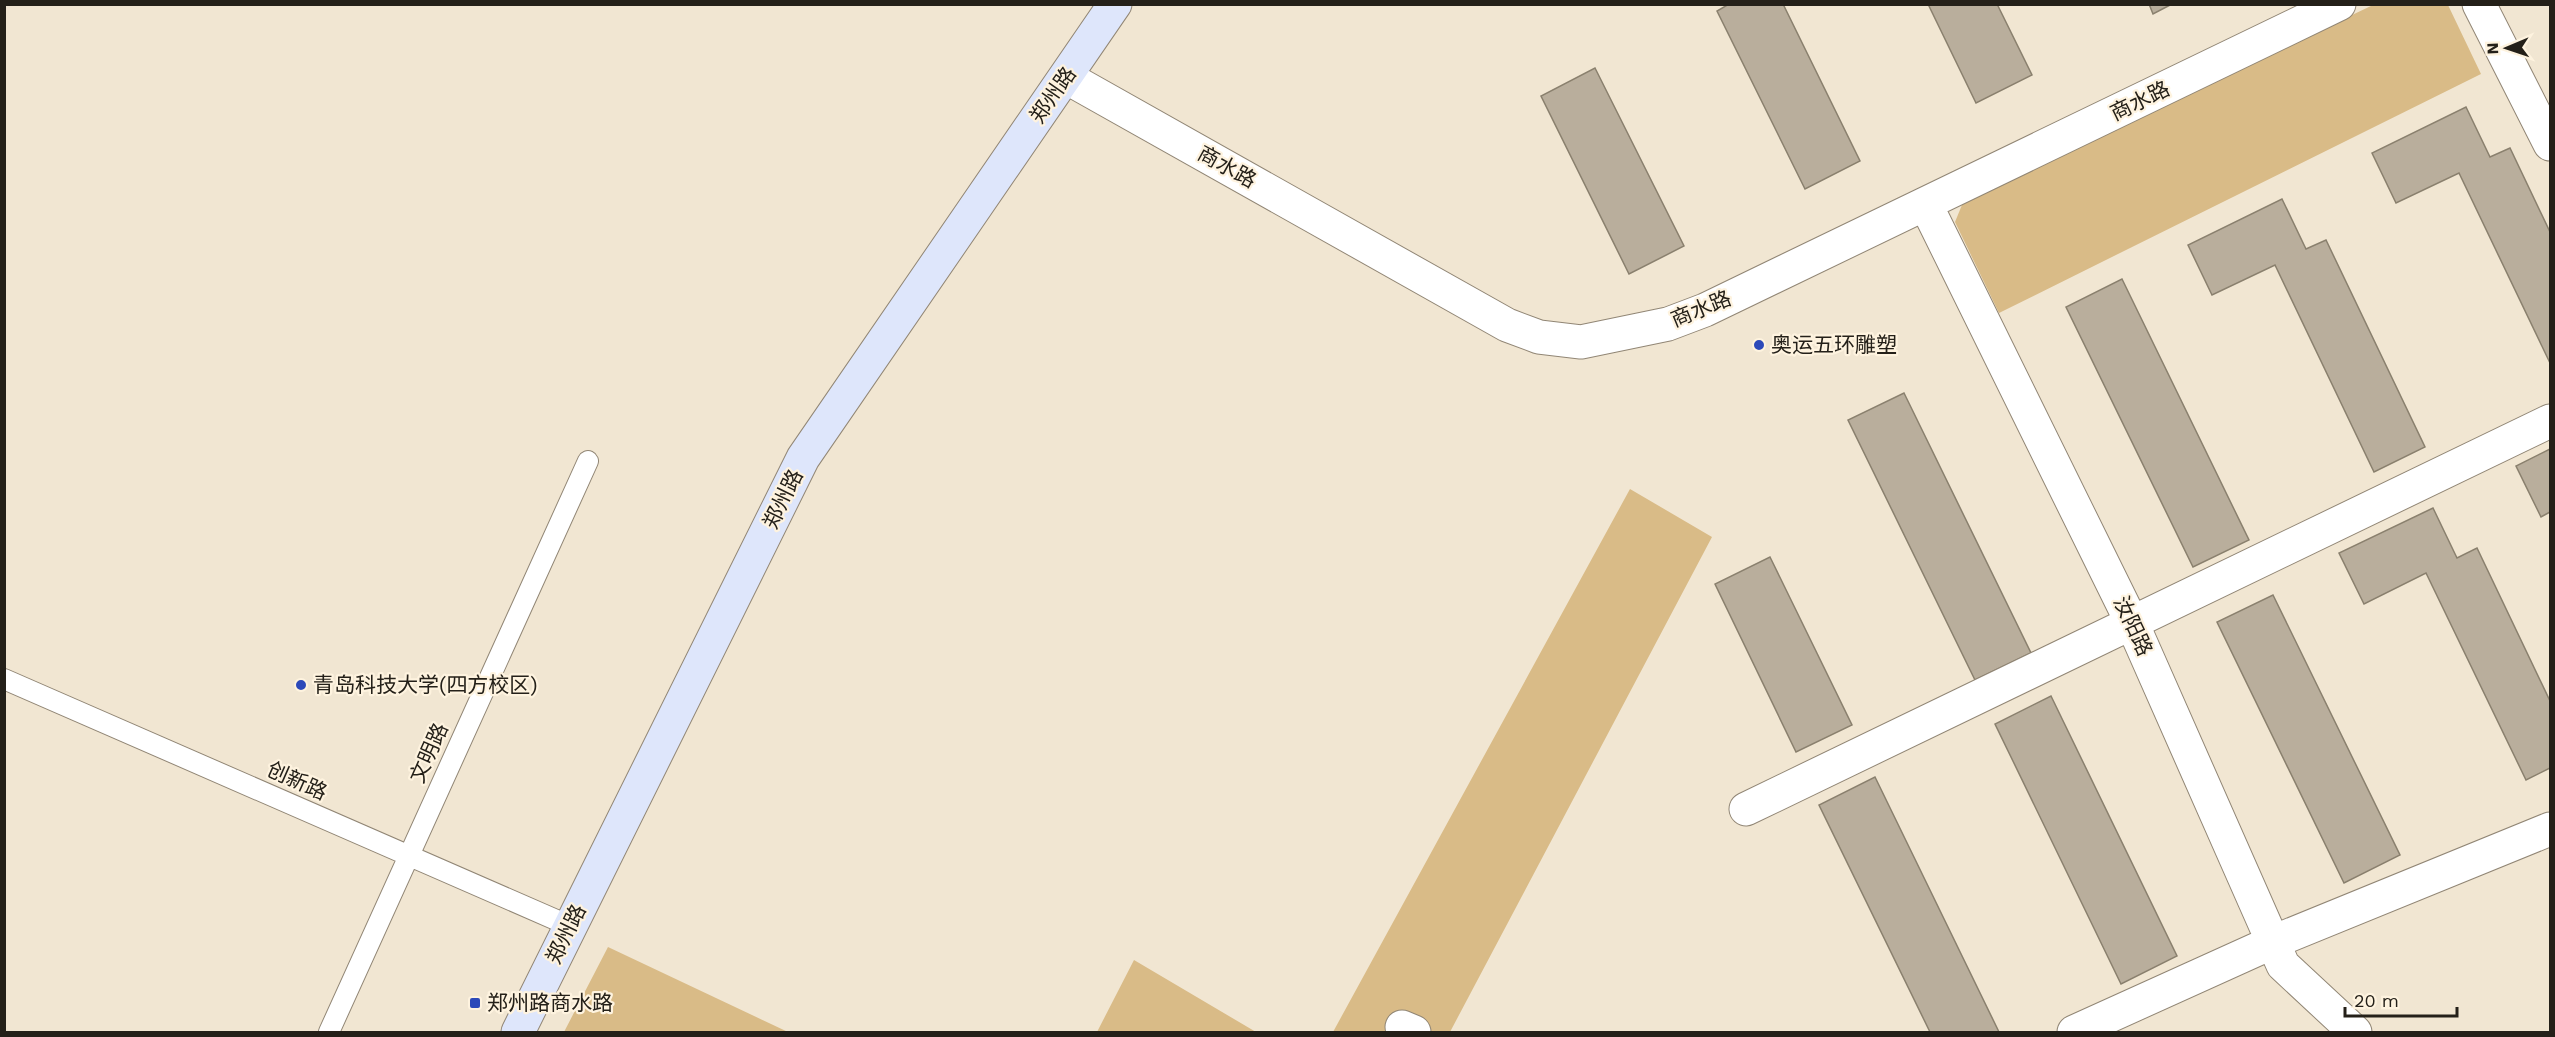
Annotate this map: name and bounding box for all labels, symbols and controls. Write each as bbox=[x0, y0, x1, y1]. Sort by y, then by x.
north arrow bbox=[2477, 18, 2537, 78]
text: N bbox=[2483, 42, 2502, 55]
street label: 郑州路 bbox=[1024, 62, 1081, 128]
street label: 商水路 bbox=[2106, 76, 2174, 126]
street label: 商水路 bbox=[1194, 140, 1261, 193]
street label: 商水路 bbox=[1667, 285, 1735, 332]
place label: 奥运五环雕塑 bbox=[1771, 332, 1897, 357]
marker: 奥运五环雕塑 bbox=[1752, 338, 1766, 352]
street label: 郑州路 bbox=[758, 465, 808, 533]
street label: 汝阳路 bbox=[2109, 592, 2158, 660]
place label: 青岛科技大学(四方校区) bbox=[313, 672, 538, 697]
marker: 青岛科技大学(四方校区) bbox=[294, 678, 308, 692]
street label: 文明路 bbox=[404, 719, 453, 787]
street label: 创新路 bbox=[263, 756, 331, 805]
street label: 郑州路 bbox=[541, 900, 591, 968]
scale bar bbox=[2345, 980, 2458, 1018]
place label: 郑州路商水路 bbox=[487, 990, 613, 1015]
text: 20 m bbox=[2354, 990, 2399, 1011]
marker: 郑州路商水路 bbox=[468, 996, 482, 1010]

